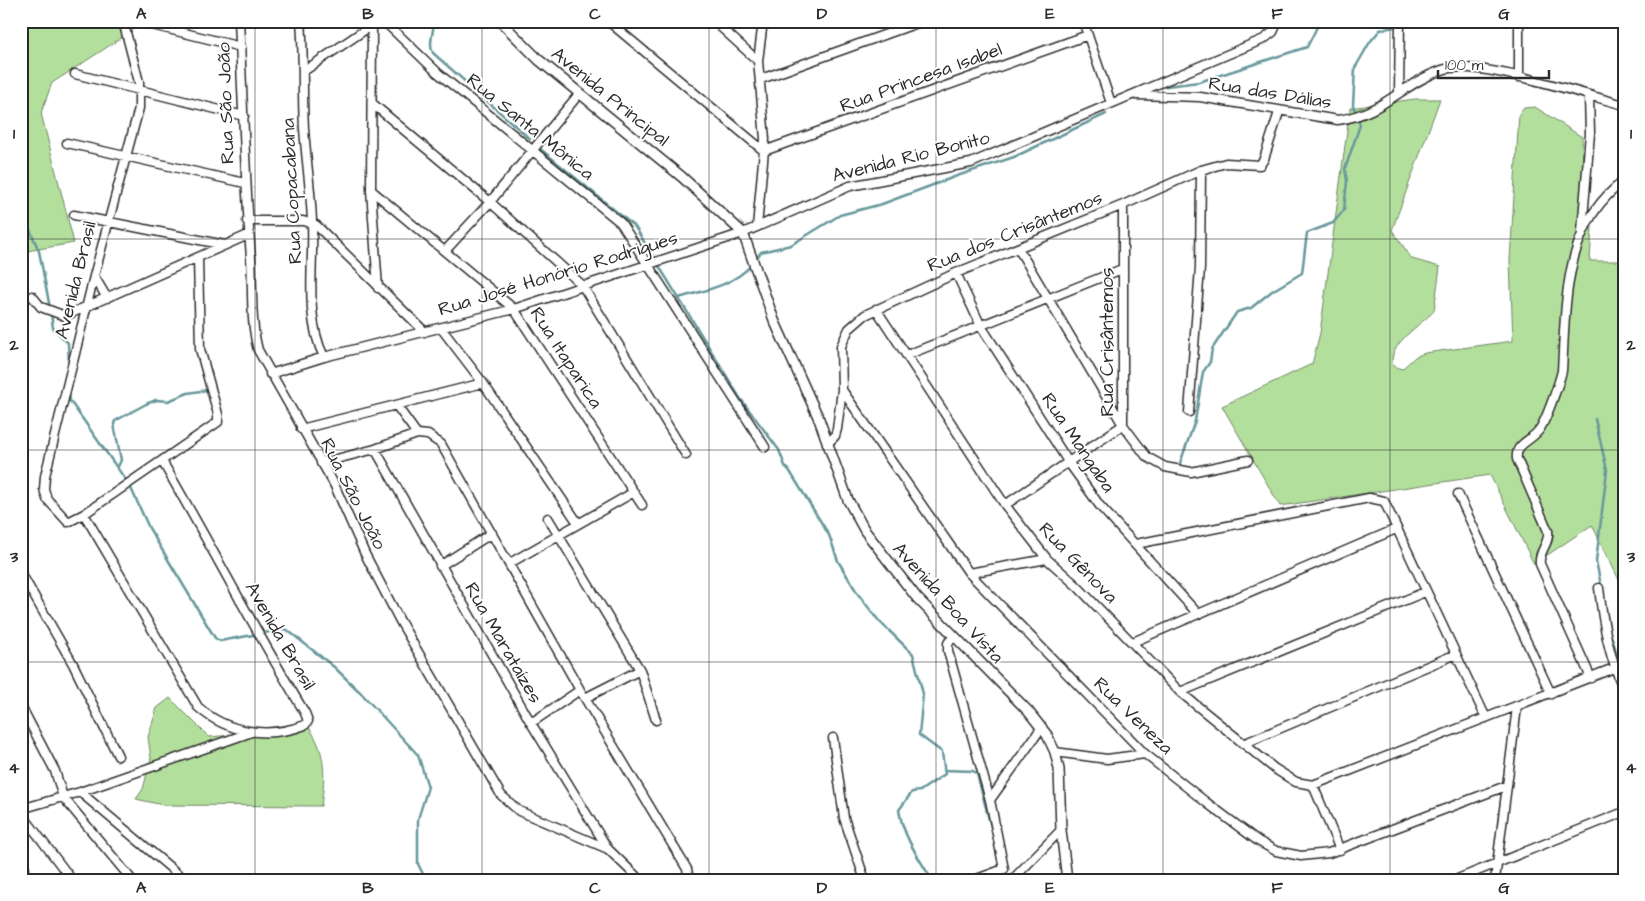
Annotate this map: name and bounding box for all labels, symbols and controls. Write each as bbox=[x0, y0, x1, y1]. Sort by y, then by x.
text: A bbox=[136, 3, 147, 25]
text: B bbox=[362, 3, 374, 25]
text: C bbox=[589, 3, 601, 25]
text: D bbox=[817, 3, 828, 25]
text: E bbox=[1045, 3, 1055, 25]
text: F bbox=[1271, 3, 1283, 25]
text: G bbox=[1498, 3, 1510, 25]
street label: Rua Princesa Isabel bbox=[836, 36, 1006, 120]
street label: Rua São João bbox=[210, 41, 242, 164]
street label: Avenida Principal bbox=[545, 41, 675, 153]
scale bar bbox=[1438, 48, 1549, 80]
text: 100 m bbox=[1445, 55, 1484, 76]
street label: Rua Santa Mônica bbox=[460, 67, 600, 187]
street label: Rua das Dálias bbox=[1207, 70, 1333, 116]
street label: Rua Copacabana bbox=[275, 117, 309, 265]
text: 1 bbox=[13, 123, 16, 145]
text: 1 bbox=[1630, 123, 1633, 145]
street label: Avenida Rio Bonito bbox=[829, 124, 993, 190]
street label: Rua dos Crisântemos bbox=[923, 185, 1107, 279]
street label: Avenida Brasil bbox=[48, 218, 104, 342]
street label: Rua José Honório Rodrigues bbox=[435, 225, 681, 324]
street label: Rua Crisântemos bbox=[1094, 268, 1121, 416]
street label: Rua Itaparica bbox=[523, 302, 609, 414]
text: 2 bbox=[8, 334, 19, 356]
text: 2 bbox=[1625, 334, 1636, 356]
street label: Rua Mangaba bbox=[1034, 388, 1122, 499]
street label: Rua São João bbox=[313, 434, 393, 555]
street label: Rua Gênova bbox=[1032, 516, 1124, 610]
street label: Avenida Boa Vista bbox=[886, 536, 1010, 670]
text: 3 bbox=[9, 546, 19, 568]
text: 3 bbox=[1626, 546, 1636, 568]
street label: Avenida Brasil bbox=[238, 577, 322, 695]
street label: Rua Marataízes bbox=[457, 578, 549, 708]
street label: Rua Veneza bbox=[1087, 671, 1179, 761]
text: 4 bbox=[9, 757, 20, 779]
text: 4 bbox=[1626, 757, 1637, 779]
text: A bbox=[136, 877, 147, 899]
text: B bbox=[362, 877, 374, 899]
text: C bbox=[589, 877, 601, 899]
text: D bbox=[817, 877, 828, 899]
text: E bbox=[1045, 877, 1055, 899]
text: F bbox=[1271, 877, 1283, 899]
text: G bbox=[1498, 877, 1510, 899]

